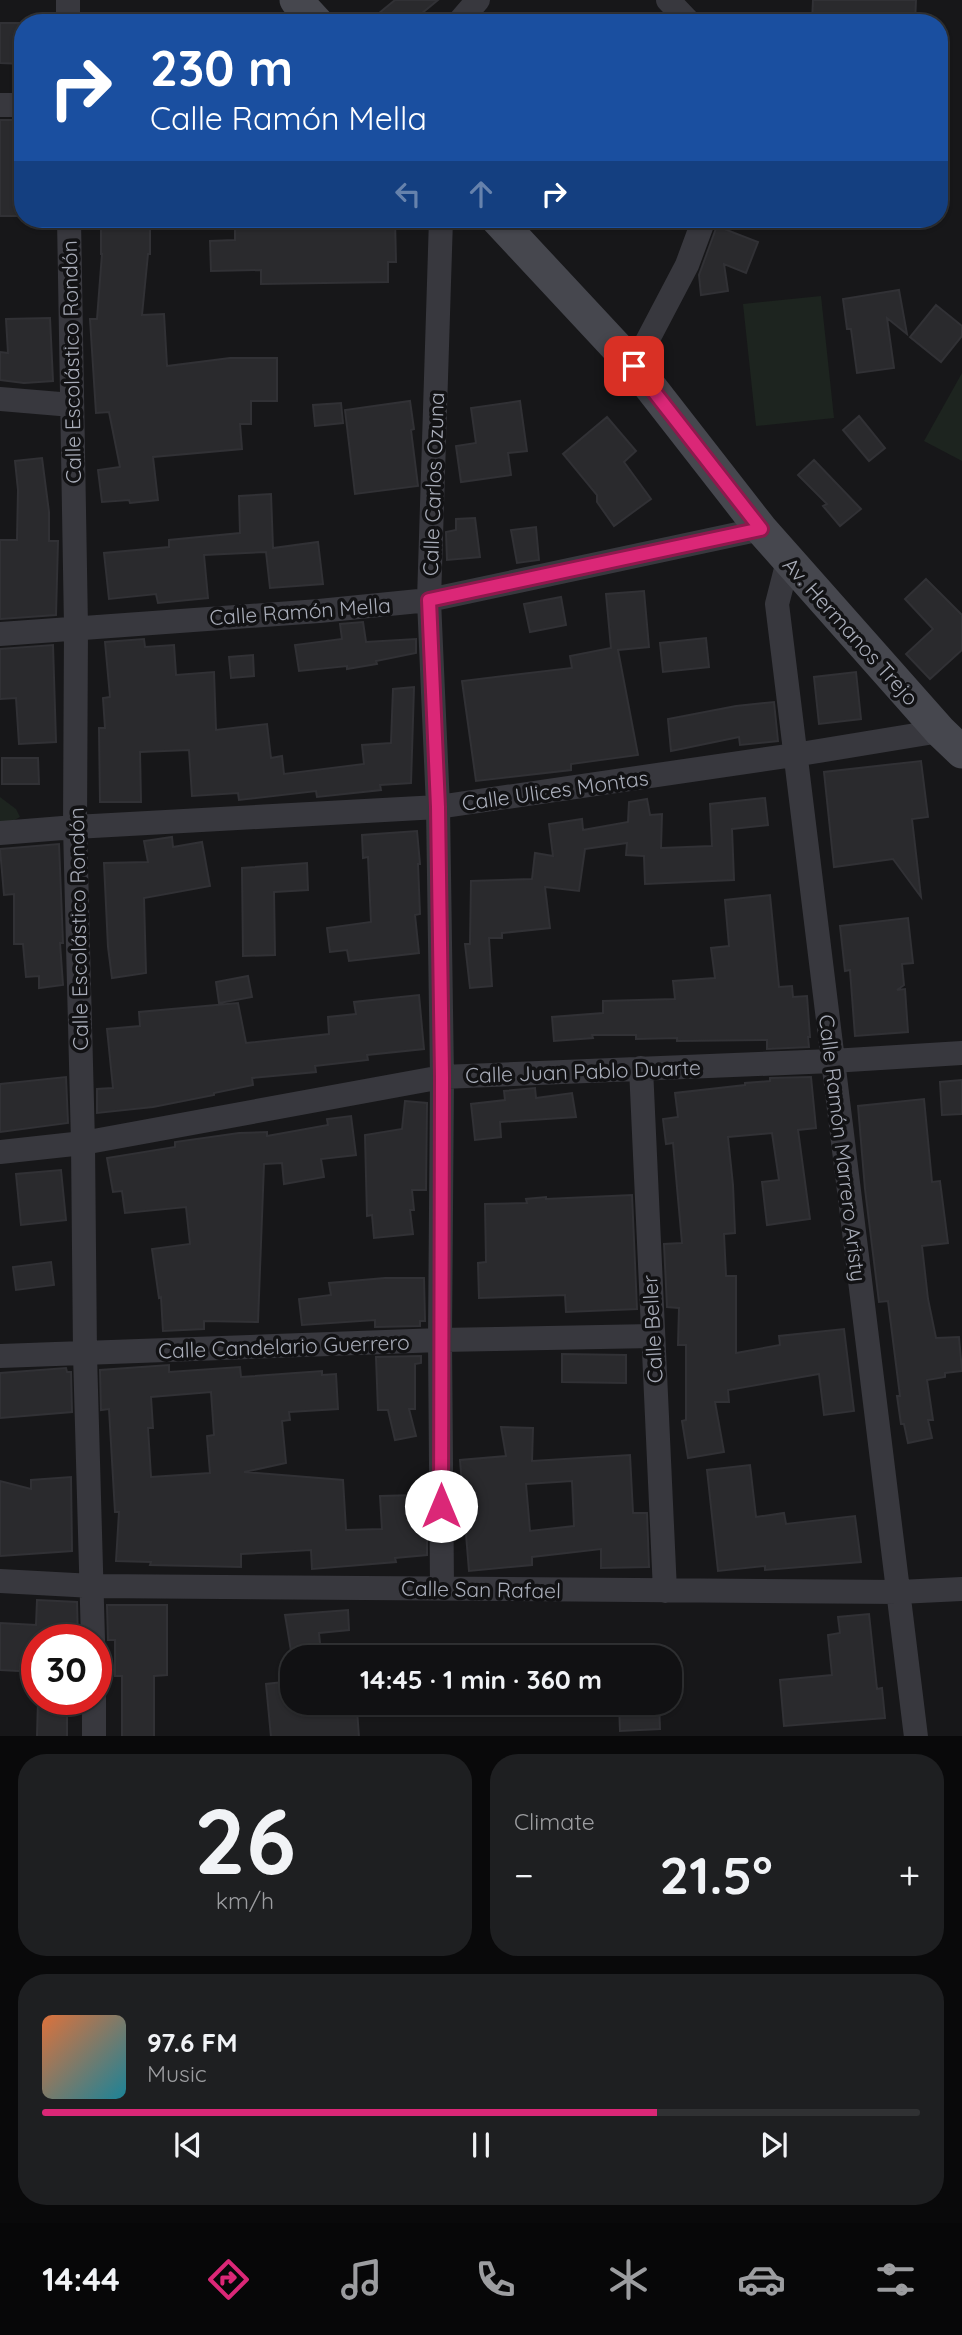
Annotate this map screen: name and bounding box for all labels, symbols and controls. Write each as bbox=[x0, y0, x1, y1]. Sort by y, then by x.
text: 230 m bbox=[150, 37, 293, 98]
icon: right bbox=[35, 42, 126, 133]
text: Calle Ramón Mella bbox=[150, 98, 427, 138]
icon: left bbox=[389, 175, 427, 213]
icon: ahead bbox=[462, 175, 500, 213]
icon: right bbox=[535, 175, 573, 213]
street label: Calle Escolástico Rondón bbox=[56, 240, 86, 484]
pin bbox=[604, 336, 664, 396]
icon: arrive bbox=[615, 347, 653, 385]
street label: Calle Carlos Ozuna bbox=[417, 392, 449, 576]
street label: Av. Hermanos Trejo bbox=[778, 552, 924, 710]
street label: Calle Ramón Mella bbox=[208, 592, 392, 630]
street label: Calle Ulices Montas bbox=[460, 764, 650, 816]
street label: Calle Escolástico Rondón bbox=[63, 807, 93, 1051]
street label: Calle Ramón Marrero Aristy bbox=[814, 1013, 872, 1283]
street label: Calle Juan Pablo Duarte bbox=[465, 1054, 701, 1088]
street label: Calle Beller bbox=[636, 1274, 668, 1384]
street label: Calle Candelario Guerrero bbox=[158, 1329, 410, 1363]
position arrow bbox=[404, 1469, 478, 1543]
street label: Calle San Rafael bbox=[401, 1575, 561, 1603]
speed limit sign: 30 bbox=[21, 1624, 112, 1715]
text: 14:45 · 1 min · 360 m bbox=[360, 1663, 602, 1696]
text: 26 bbox=[194, 1783, 296, 1897]
text: Climate bbox=[514, 1807, 595, 1836]
text: 21.5° bbox=[660, 1842, 773, 1907]
text: − bbox=[514, 1851, 534, 1899]
text: + bbox=[899, 1851, 920, 1899]
text: km/h bbox=[216, 1886, 274, 1915]
text: 97.6 FM bbox=[147, 2026, 237, 2059]
text: Music bbox=[147, 2059, 207, 2088]
icon: previous bbox=[169, 2126, 207, 2164]
icon: pause bbox=[462, 2126, 500, 2164]
icon: next bbox=[755, 2126, 793, 2164]
icon: directions bbox=[204, 2255, 253, 2304]
icon: music bbox=[337, 2255, 386, 2304]
icon: phone bbox=[471, 2255, 520, 2304]
icon: climate bbox=[604, 2255, 653, 2304]
icon: car bbox=[737, 2255, 786, 2304]
icon: filters bbox=[871, 2255, 920, 2304]
text: 14:44 bbox=[42, 2259, 120, 2299]

